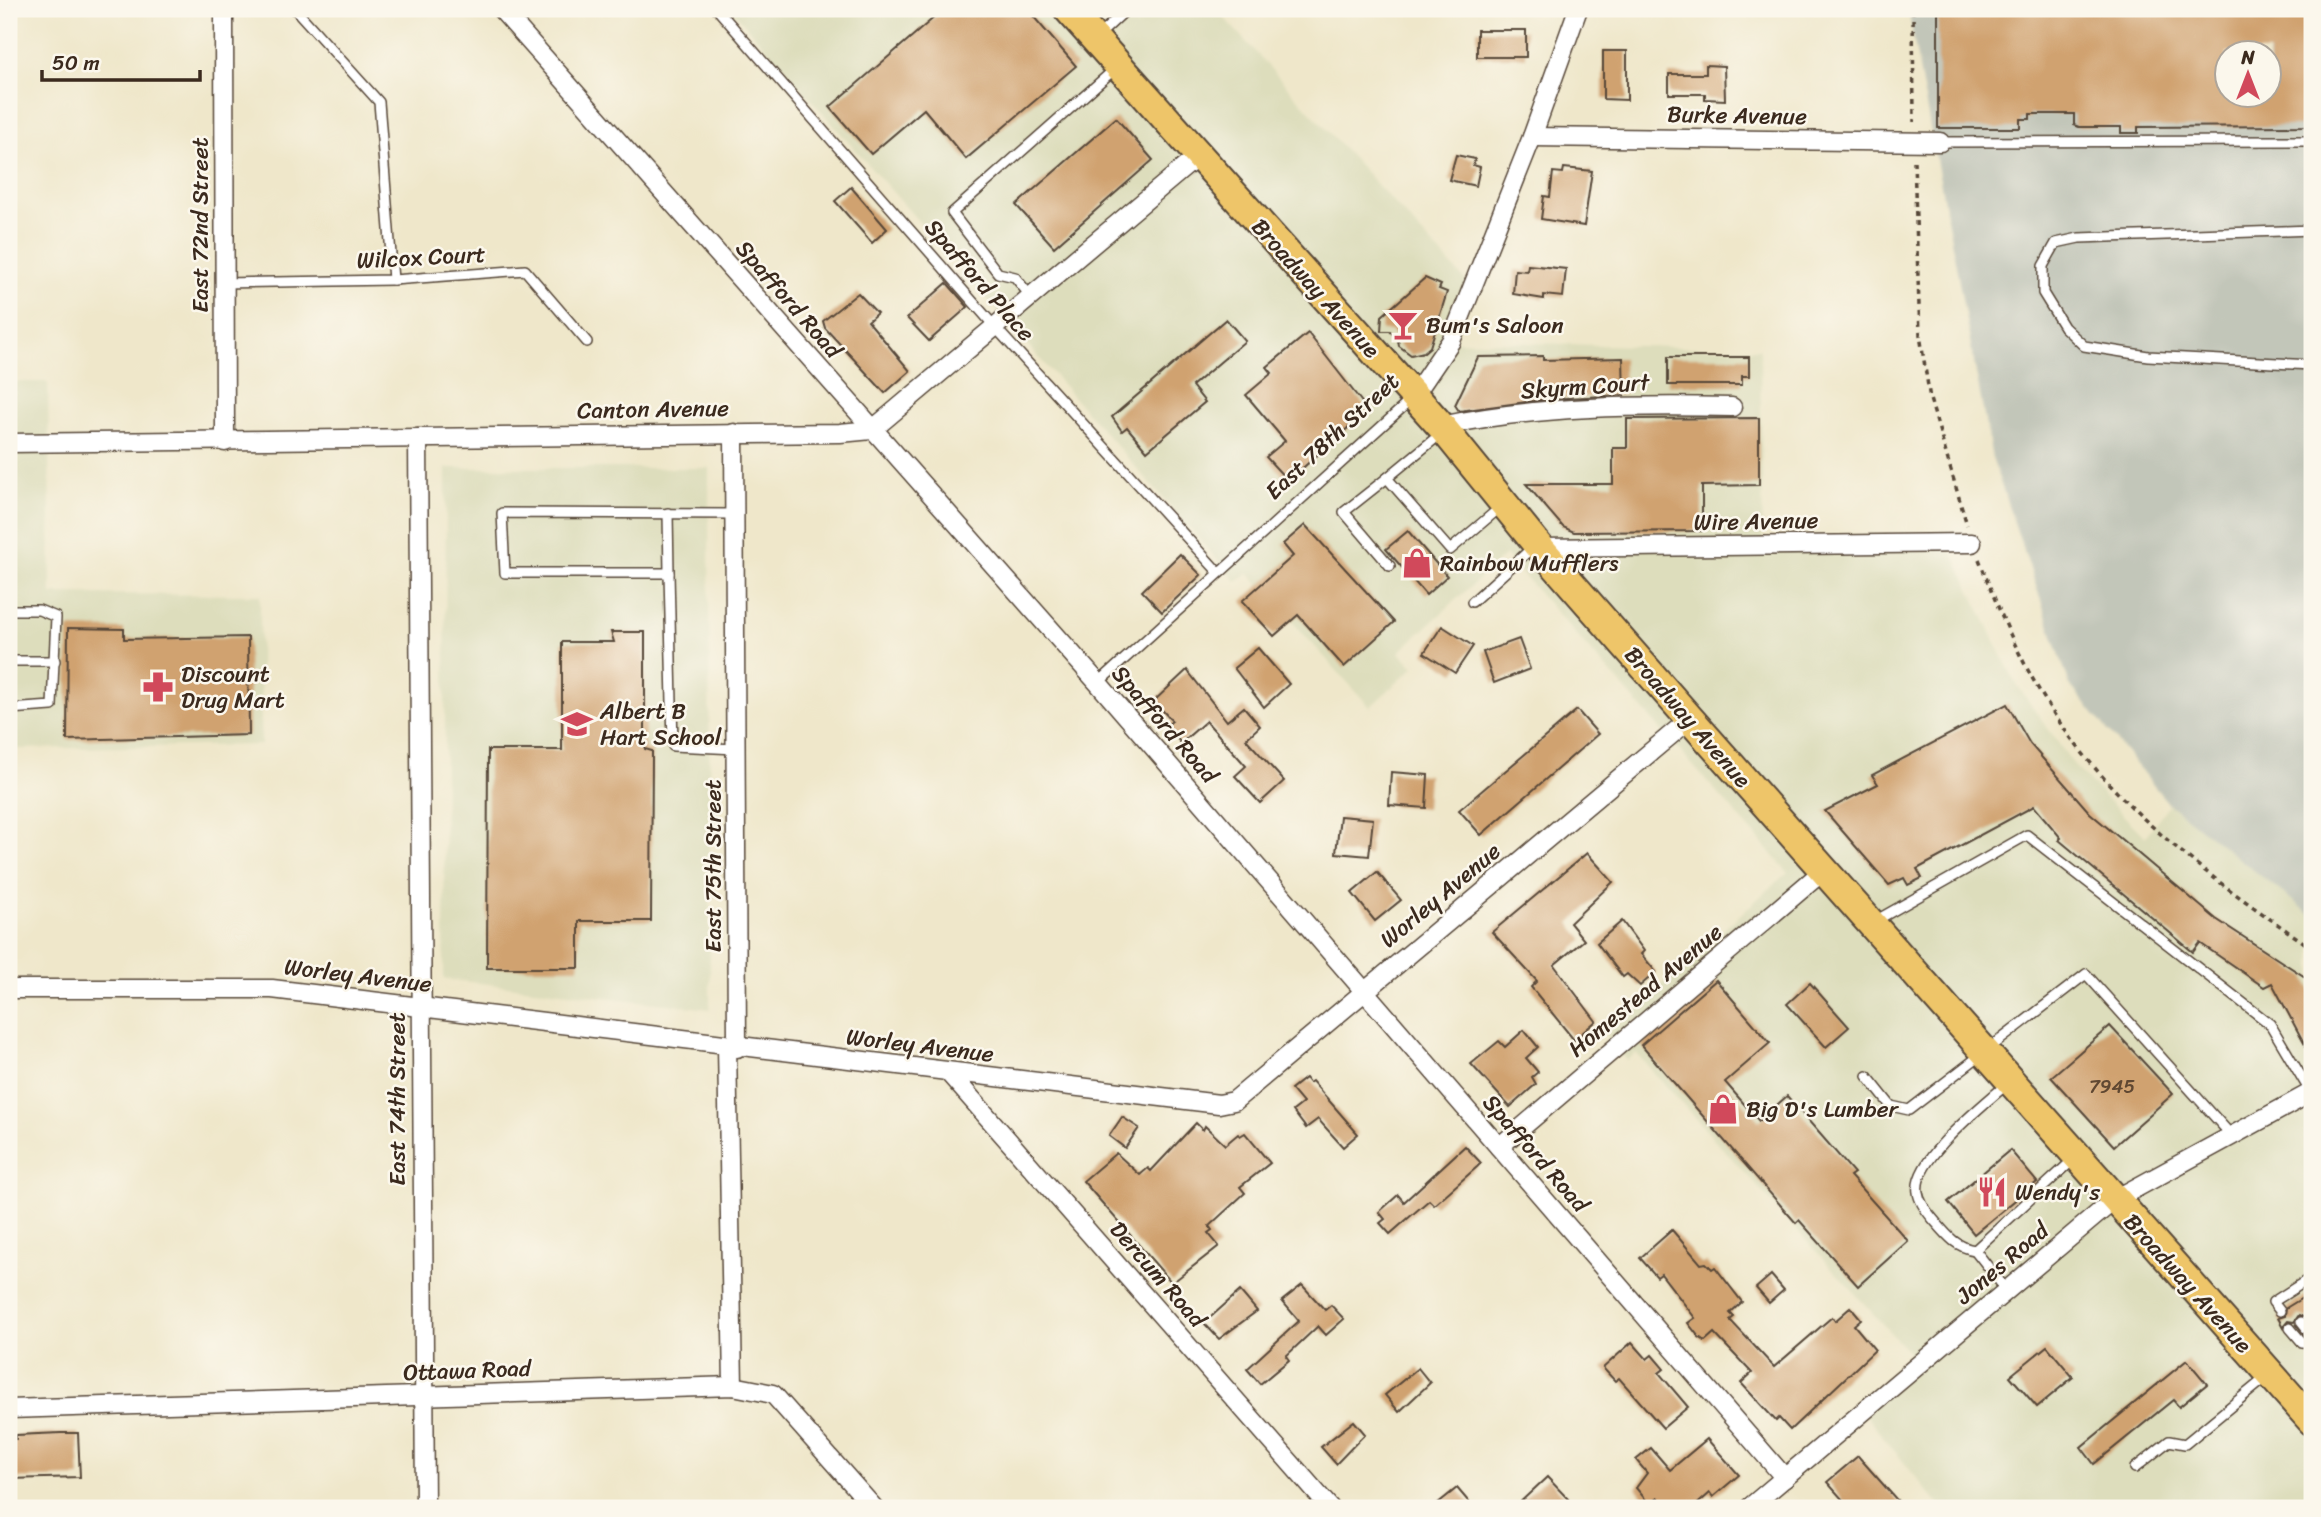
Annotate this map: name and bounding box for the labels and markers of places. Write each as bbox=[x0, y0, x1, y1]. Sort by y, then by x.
place label: Bum's Saloon bbox=[1426, 305, 1564, 346]
bar icon: Bum's Saloon bbox=[1386, 308, 1420, 342]
place label: Rainbow Mufflers bbox=[1440, 543, 1619, 584]
shop icon: Rainbow Mufflers bbox=[1400, 546, 1434, 580]
place label: Discount Drug Mart bbox=[181, 654, 285, 721]
pharmacy icon: Discount Drug Mart bbox=[141, 670, 175, 704]
place label: Albert B Hart School bbox=[599, 691, 722, 758]
school or university icon: Albert B Hart School bbox=[560, 707, 594, 741]
place label: Big D's Lumber bbox=[1746, 1089, 1899, 1130]
shop icon: Big D's Lumber bbox=[1706, 1092, 1740, 1126]
place label: Wendy's bbox=[2015, 1172, 2100, 1213]
restaurant icon: Wendy's bbox=[1975, 1175, 2009, 1209]

